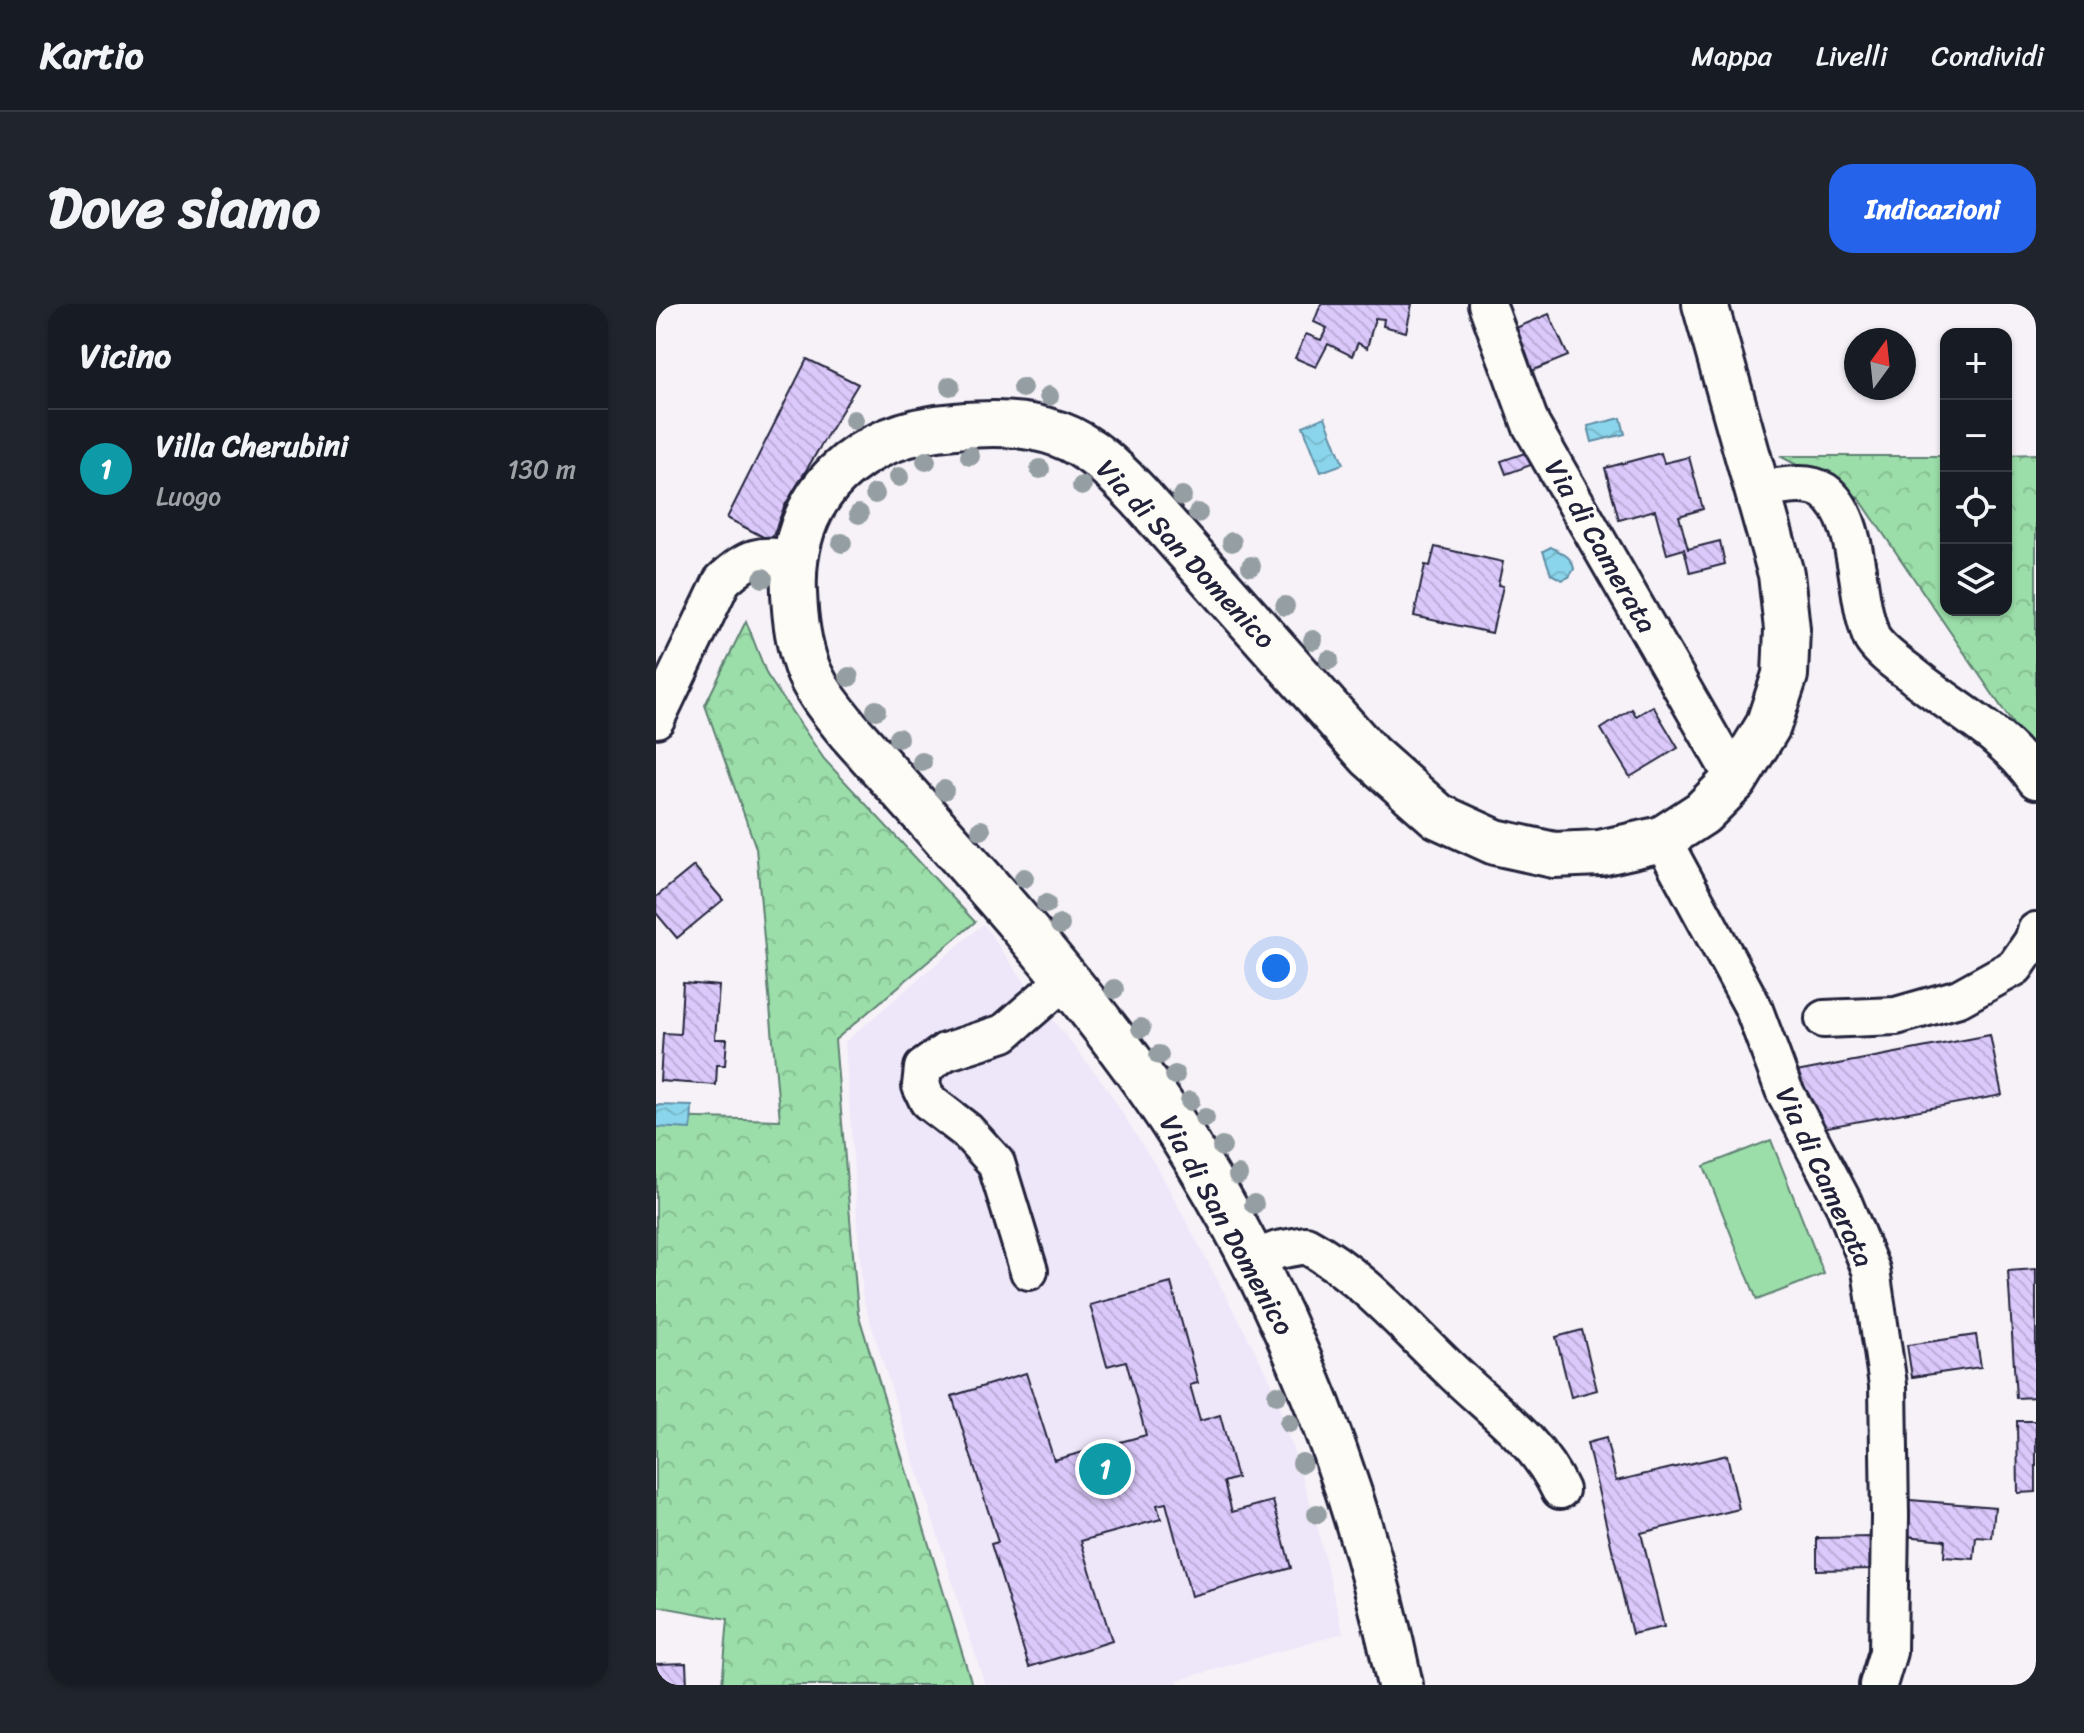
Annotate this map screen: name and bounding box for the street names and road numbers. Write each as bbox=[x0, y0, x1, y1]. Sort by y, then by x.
street label: Via di San Domenico bbox=[1084, 447, 1288, 661]
street label: Via di Camerata bbox=[1531, 449, 1671, 643]
street label: Via di Camerata bbox=[1762, 1078, 1888, 1276]
street label: Via di San Domenico bbox=[1146, 1105, 1308, 1345]

